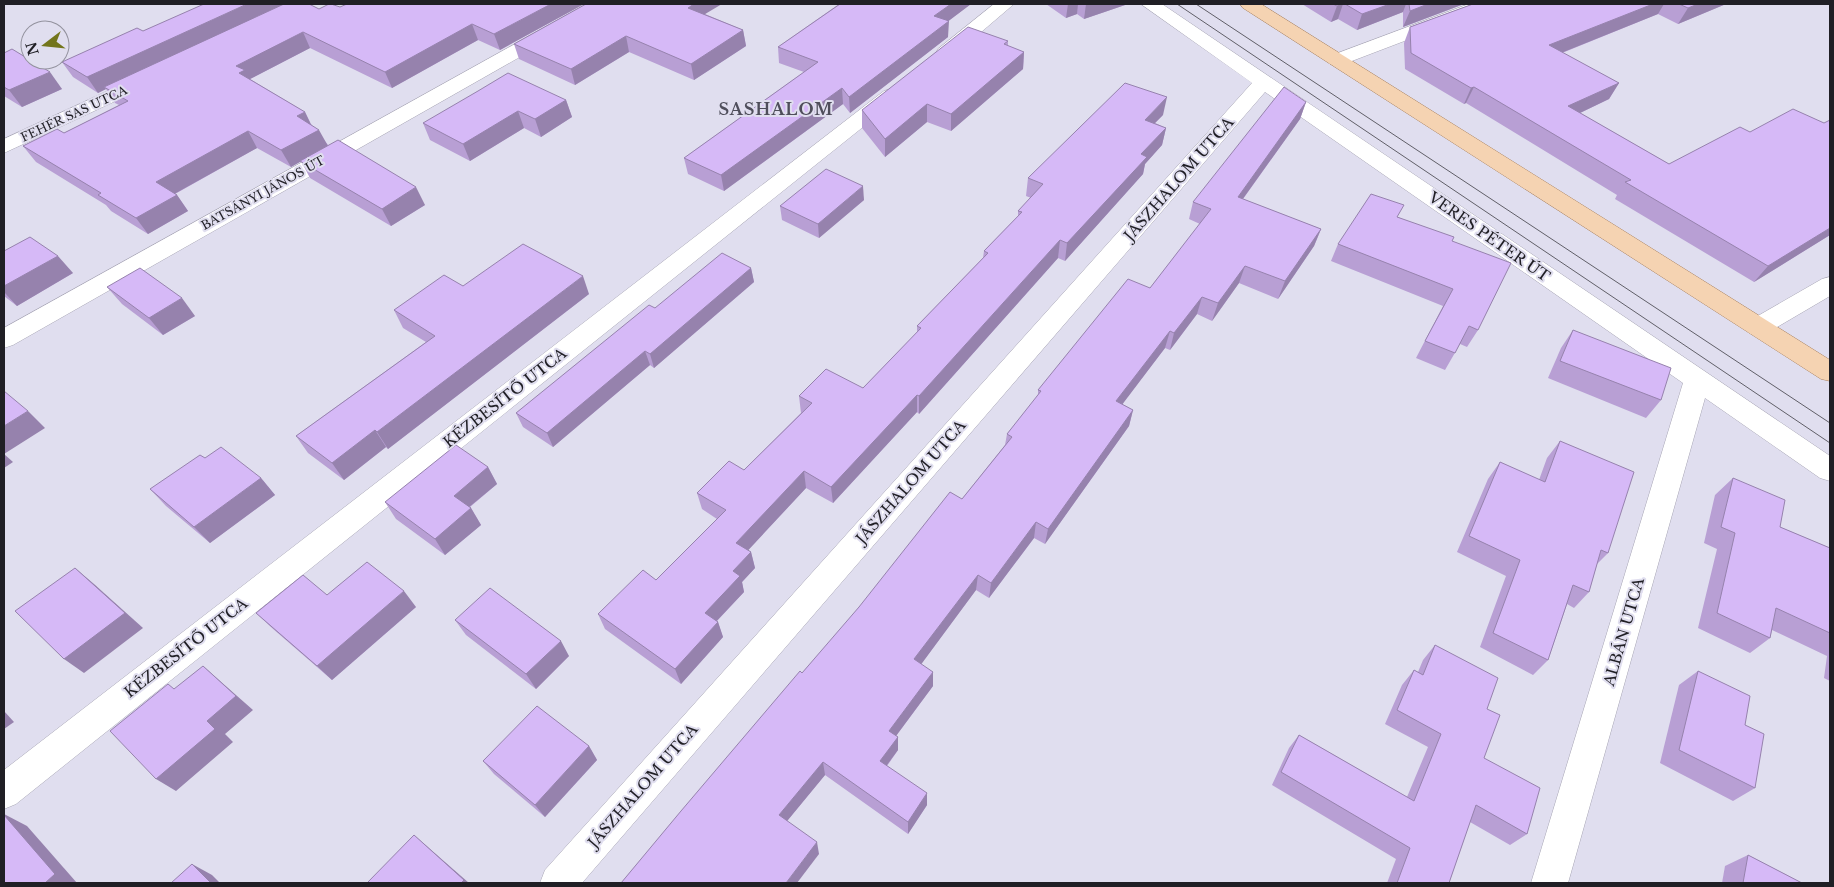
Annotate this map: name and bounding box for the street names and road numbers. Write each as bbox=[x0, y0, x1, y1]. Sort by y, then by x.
street label: FEHÉR SAS UTCA bbox=[18, 81, 130, 145]
street label: JÁSZHALOM UTCA bbox=[1118, 113, 1238, 246]
street label: BATSÁNYI JÁNOS ÚT bbox=[198, 151, 327, 233]
street label: VERES PÉTER ÚT bbox=[1424, 187, 1554, 286]
street label: KÉZBESÍTŐ UTCA bbox=[439, 343, 570, 452]
street label: JÁSZHALOM UTCA bbox=[850, 416, 970, 549]
street label: ALBÁN UTCA bbox=[1599, 575, 1648, 689]
street label: KÉZBESÍTŐ UTCA bbox=[120, 593, 251, 702]
street label: JÁSZHALOM UTCA bbox=[582, 720, 702, 853]

